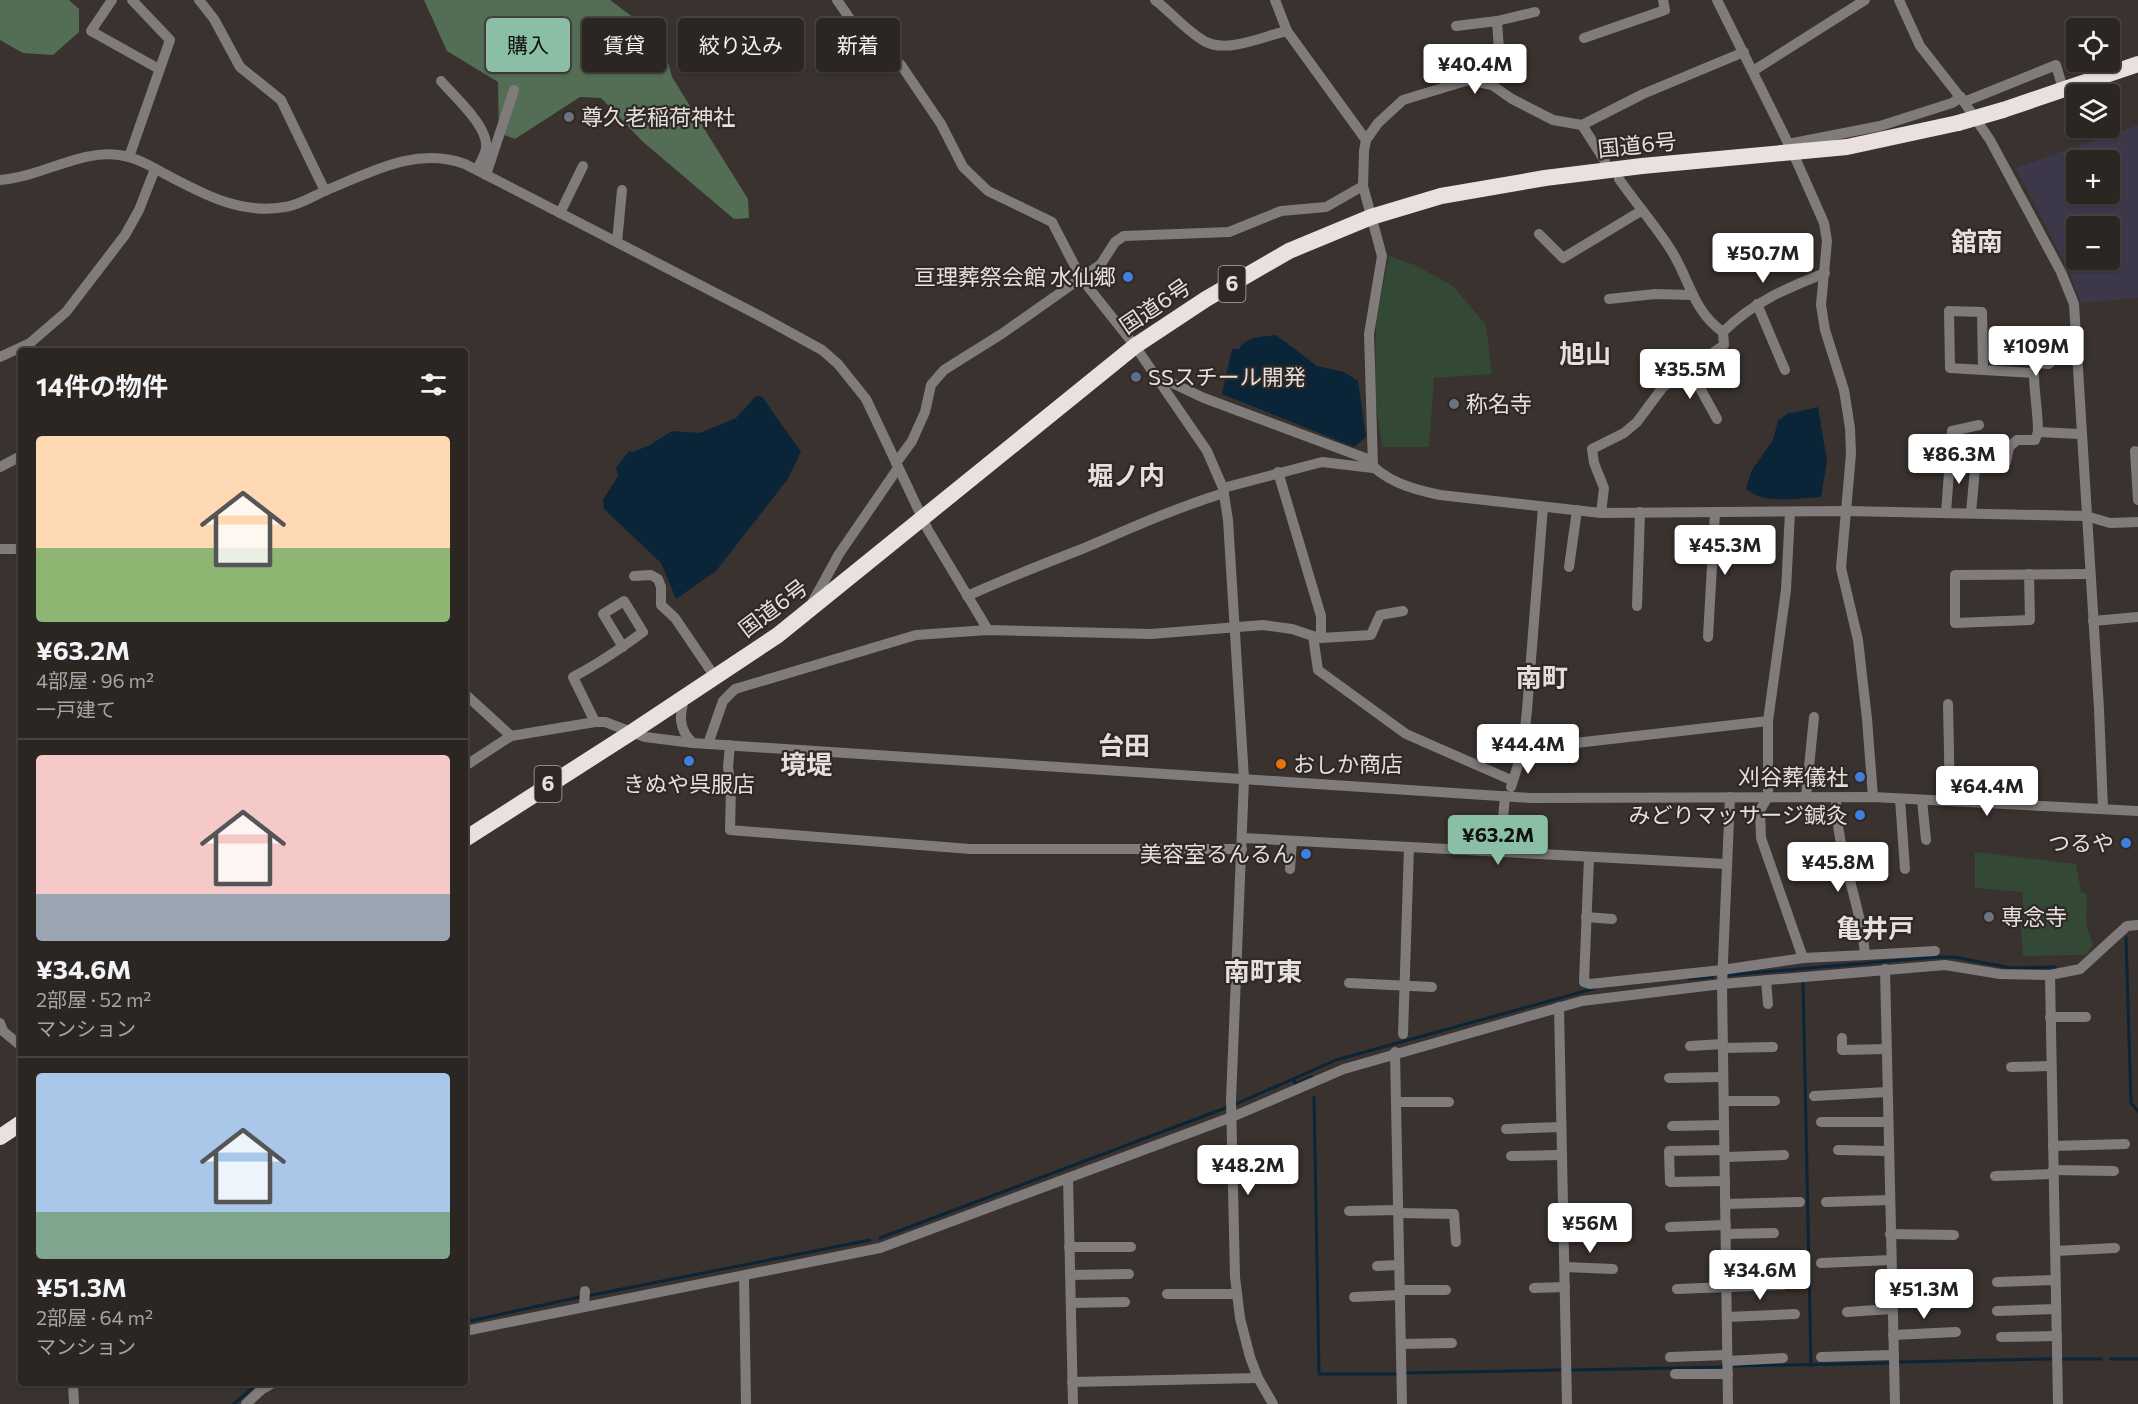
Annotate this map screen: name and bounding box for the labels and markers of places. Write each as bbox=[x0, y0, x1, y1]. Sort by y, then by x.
pin: ¥40.4M bbox=[1426, 44, 1524, 95]
place label: 尊久老稲荷神社 bbox=[581, 103, 735, 130]
marker: 尊久老稲荷神社 bbox=[562, 110, 576, 124]
pin: ¥50.7M bbox=[1714, 233, 1812, 284]
place label: 亘理葬祭会館 水仙郷 bbox=[914, 263, 1116, 290]
marker: 亘理葬祭会館 水仙郷 bbox=[1121, 270, 1135, 284]
pin: ¥109M bbox=[1994, 326, 2078, 377]
pin: ¥35.5M bbox=[1641, 349, 1739, 400]
place label: SSスチール開発 bbox=[1148, 363, 1306, 390]
marker: SSスチール開発 bbox=[1129, 370, 1143, 384]
place label: 称名寺 bbox=[1466, 390, 1532, 417]
marker: 称名寺 bbox=[1447, 397, 1461, 411]
pin: ¥86.3M bbox=[1910, 434, 2008, 485]
pin: ¥45.3M bbox=[1676, 525, 1774, 576]
pin: ¥44.4M bbox=[1479, 724, 1577, 775]
place label: おしか商店 bbox=[1293, 750, 1403, 777]
marker: きぬや呉服店 bbox=[682, 754, 696, 768]
marker: おしか商店 bbox=[1274, 757, 1288, 771]
place label: 刈谷葬儀社 bbox=[1738, 763, 1848, 790]
pin: ¥64.4M bbox=[1938, 766, 2036, 817]
place label: きぬや呉服店 bbox=[623, 770, 755, 797]
marker: 刈谷葬儀社 bbox=[1853, 770, 1867, 784]
place label: みどりマッサージ鍼灸 bbox=[1628, 801, 1848, 828]
marker: みどりマッサージ鍼灸 bbox=[1853, 808, 1867, 822]
pin: ¥63.2M bbox=[1449, 815, 1547, 866]
place label: つるや bbox=[2048, 829, 2114, 856]
marker: つるや bbox=[2119, 836, 2133, 850]
place label: 美容室るんるん bbox=[1140, 840, 1294, 867]
pin: ¥45.8M bbox=[1789, 842, 1887, 893]
marker: 美容室るんるん bbox=[1299, 847, 1313, 861]
place label: 専念寺 bbox=[2001, 903, 2067, 930]
marker: 専念寺 bbox=[1982, 910, 1996, 924]
pin: ¥48.2M bbox=[1199, 1145, 1297, 1196]
pin: ¥56M bbox=[1554, 1203, 1626, 1254]
pin: ¥34.6M bbox=[1711, 1250, 1809, 1301]
pin: ¥51.3M bbox=[1875, 1269, 1973, 1320]

